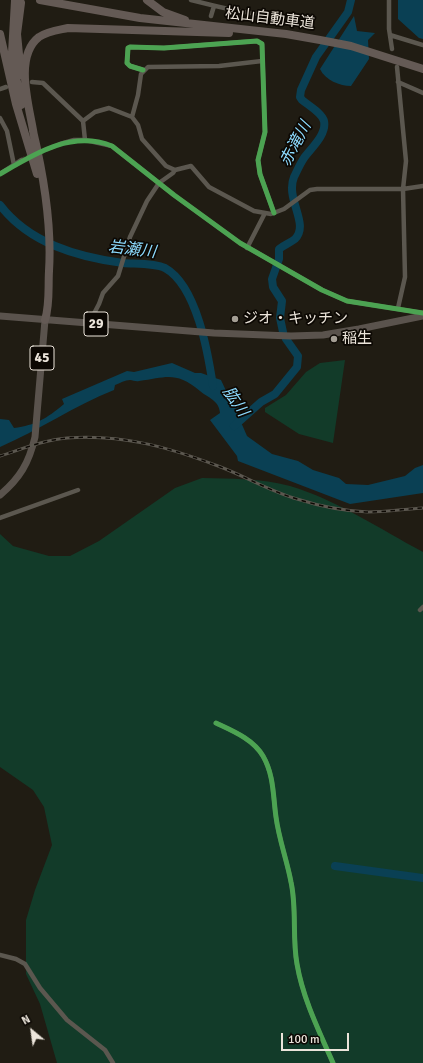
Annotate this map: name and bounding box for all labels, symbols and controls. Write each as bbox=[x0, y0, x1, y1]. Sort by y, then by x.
street label: 松山自動車道 bbox=[224, 5, 316, 33]
water label: 赤滝川 bbox=[276, 118, 316, 170]
water label: 岩瀬川 bbox=[107, 238, 157, 262]
place label: ジオ・キッチン bbox=[243, 310, 348, 328]
road number: 29 bbox=[84, 312, 108, 336]
marker: ジオ・キッチン bbox=[230, 314, 240, 324]
place label: 稲生 bbox=[342, 330, 372, 348]
marker: 稲生 bbox=[329, 334, 339, 344]
road number: 45 bbox=[30, 346, 54, 370]
water label: 肱川 bbox=[218, 383, 252, 421]
north arrow bbox=[12, 1011, 52, 1051]
text: N bbox=[19, 1013, 32, 1028]
scale bar bbox=[283, 1025, 351, 1051]
text: 100 m bbox=[288, 1032, 320, 1047]

